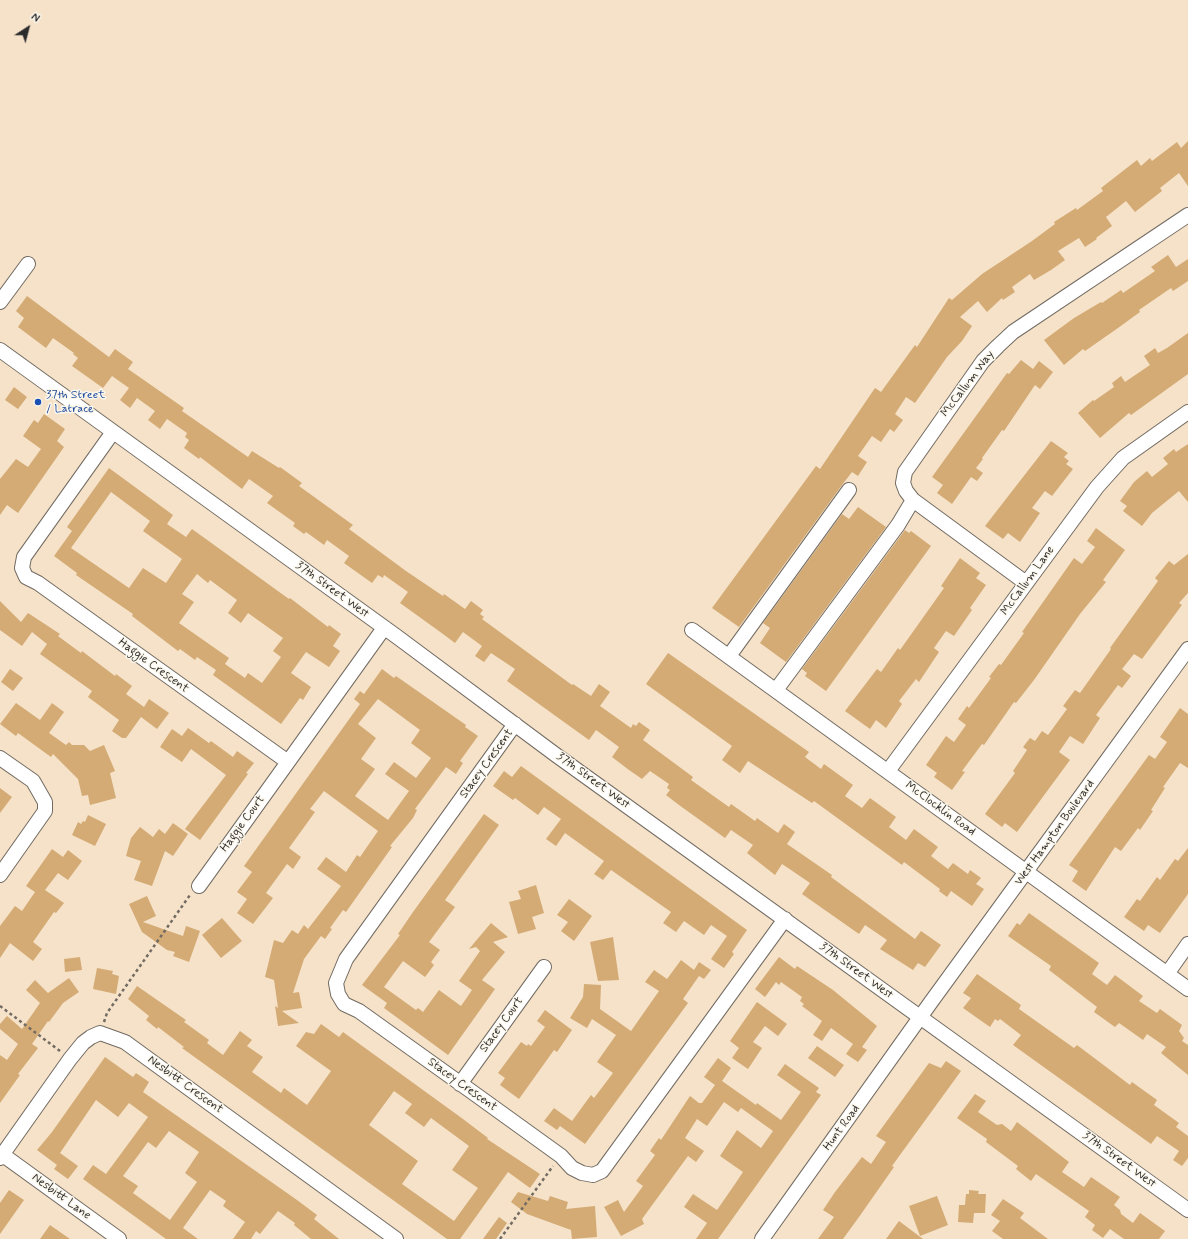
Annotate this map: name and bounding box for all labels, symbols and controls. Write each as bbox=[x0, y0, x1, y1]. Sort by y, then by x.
north arrow bbox=[8, 8, 48, 48]
text: N bbox=[28, 10, 42, 26]
street label: McCallum Way bbox=[938, 348, 998, 420]
place label: 37th Street / Latrace bbox=[46, 388, 105, 416]
marker: 37th Street / Latrace bbox=[33, 397, 43, 407]
street label: McCallum Lane bbox=[998, 544, 1058, 618]
street label: 37th Street West bbox=[293, 559, 371, 621]
street label: Haggie Crescent bbox=[115, 636, 191, 696]
street label: Stacey Crescent bbox=[457, 727, 517, 801]
street label: 37th Street West bbox=[554, 750, 632, 812]
street label: West Hampton Boulevard bbox=[1012, 777, 1098, 889]
street label: McClocklin Road bbox=[902, 779, 978, 839]
street label: Haggie Court bbox=[218, 793, 268, 855]
street label: 37th Street West bbox=[817, 940, 895, 1002]
street label: Stacey Court bbox=[477, 994, 527, 1056]
street label: Nesbitt Crescent bbox=[144, 1053, 226, 1117]
street label: Stacey Crescent bbox=[425, 1055, 499, 1115]
street label: Hunt Road bbox=[821, 1102, 863, 1154]
street label: 37th Street West bbox=[1080, 1129, 1158, 1191]
street label: Nesbitt Lane bbox=[29, 1171, 93, 1223]

